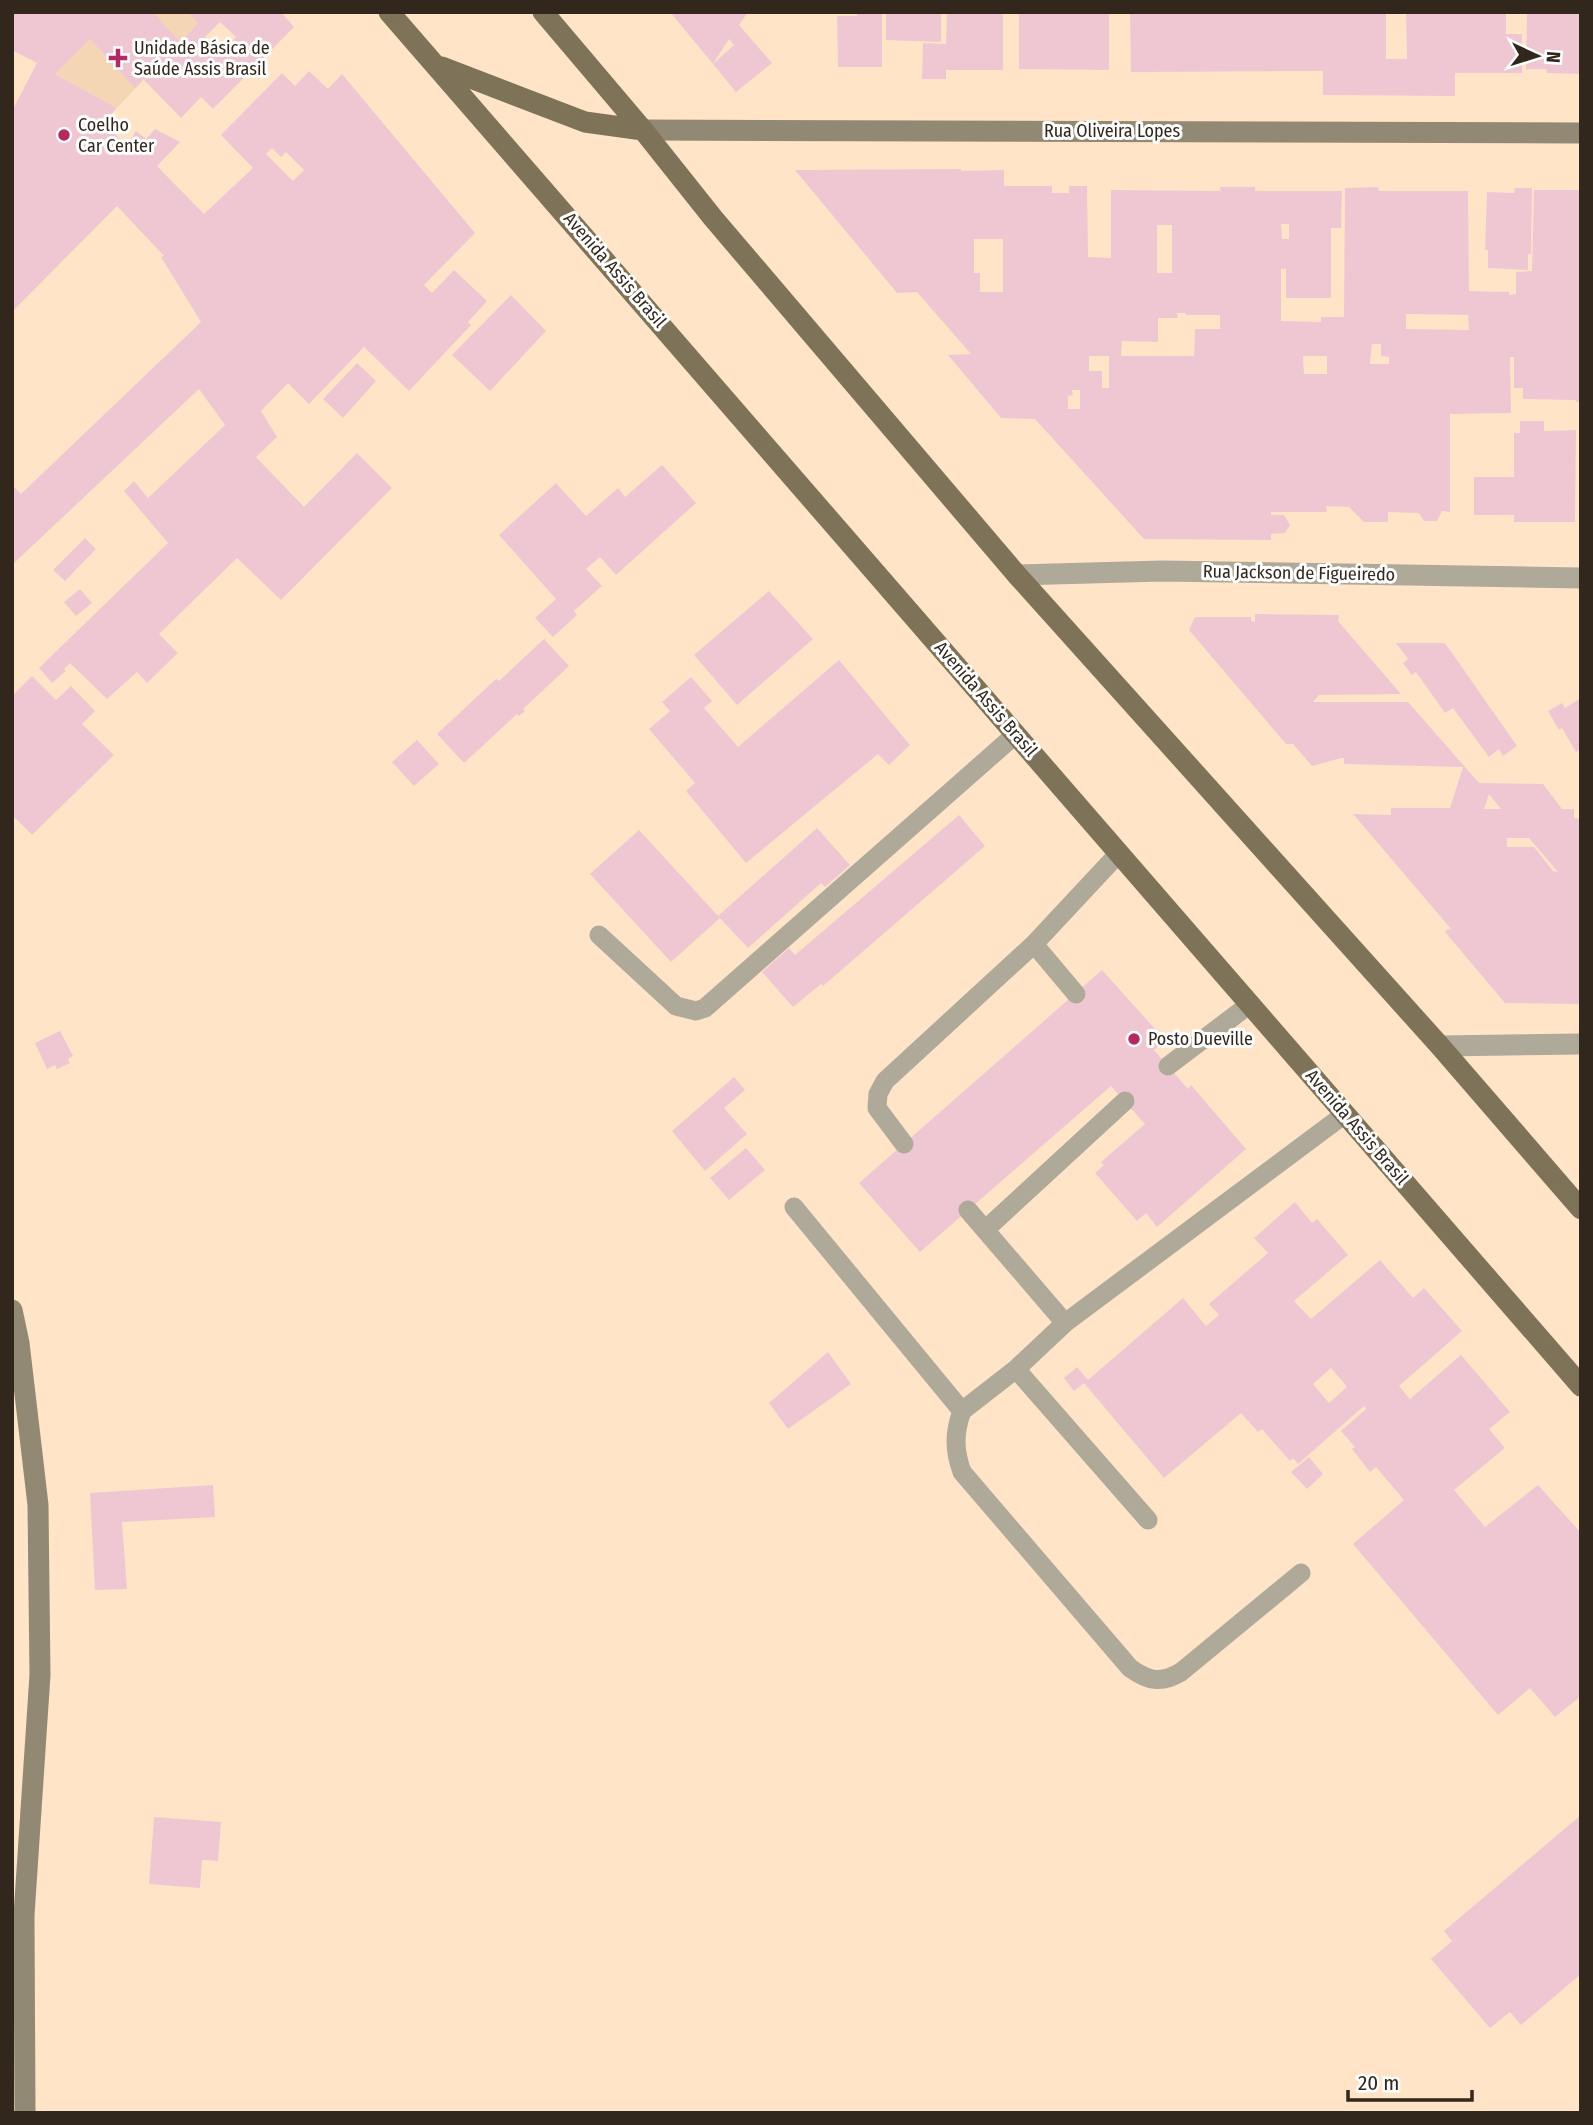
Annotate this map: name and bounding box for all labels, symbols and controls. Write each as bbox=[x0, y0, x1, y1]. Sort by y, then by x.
north arrow bbox=[1502, 21, 1572, 91]
place label: Unidade Básica de Saúde Assis Brasil bbox=[134, 37, 270, 80]
marker: Unidade Básica de Saúde Assis Brasil bbox=[108, 48, 128, 68]
text: N bbox=[1542, 51, 1565, 64]
place label: Coelho Car Center bbox=[78, 114, 155, 157]
street label: Rua Oliveira Lopes bbox=[1044, 120, 1180, 142]
marker: Coelho Car Center bbox=[56, 127, 72, 143]
street label: Avenida Assis Brasil bbox=[559, 208, 671, 332]
street label: Rua Jackson de Figueiredo bbox=[1203, 560, 1395, 586]
street label: Avenida Assis Brasil bbox=[930, 637, 1042, 761]
place label: Posto Dueville bbox=[1148, 1028, 1253, 1050]
marker: Posto Dueville bbox=[1126, 1031, 1142, 1047]
street label: Avenida Assis Brasil bbox=[1301, 1065, 1413, 1189]
scale bar bbox=[1348, 2058, 1472, 2102]
text: 20 m bbox=[1358, 2070, 1399, 2096]

